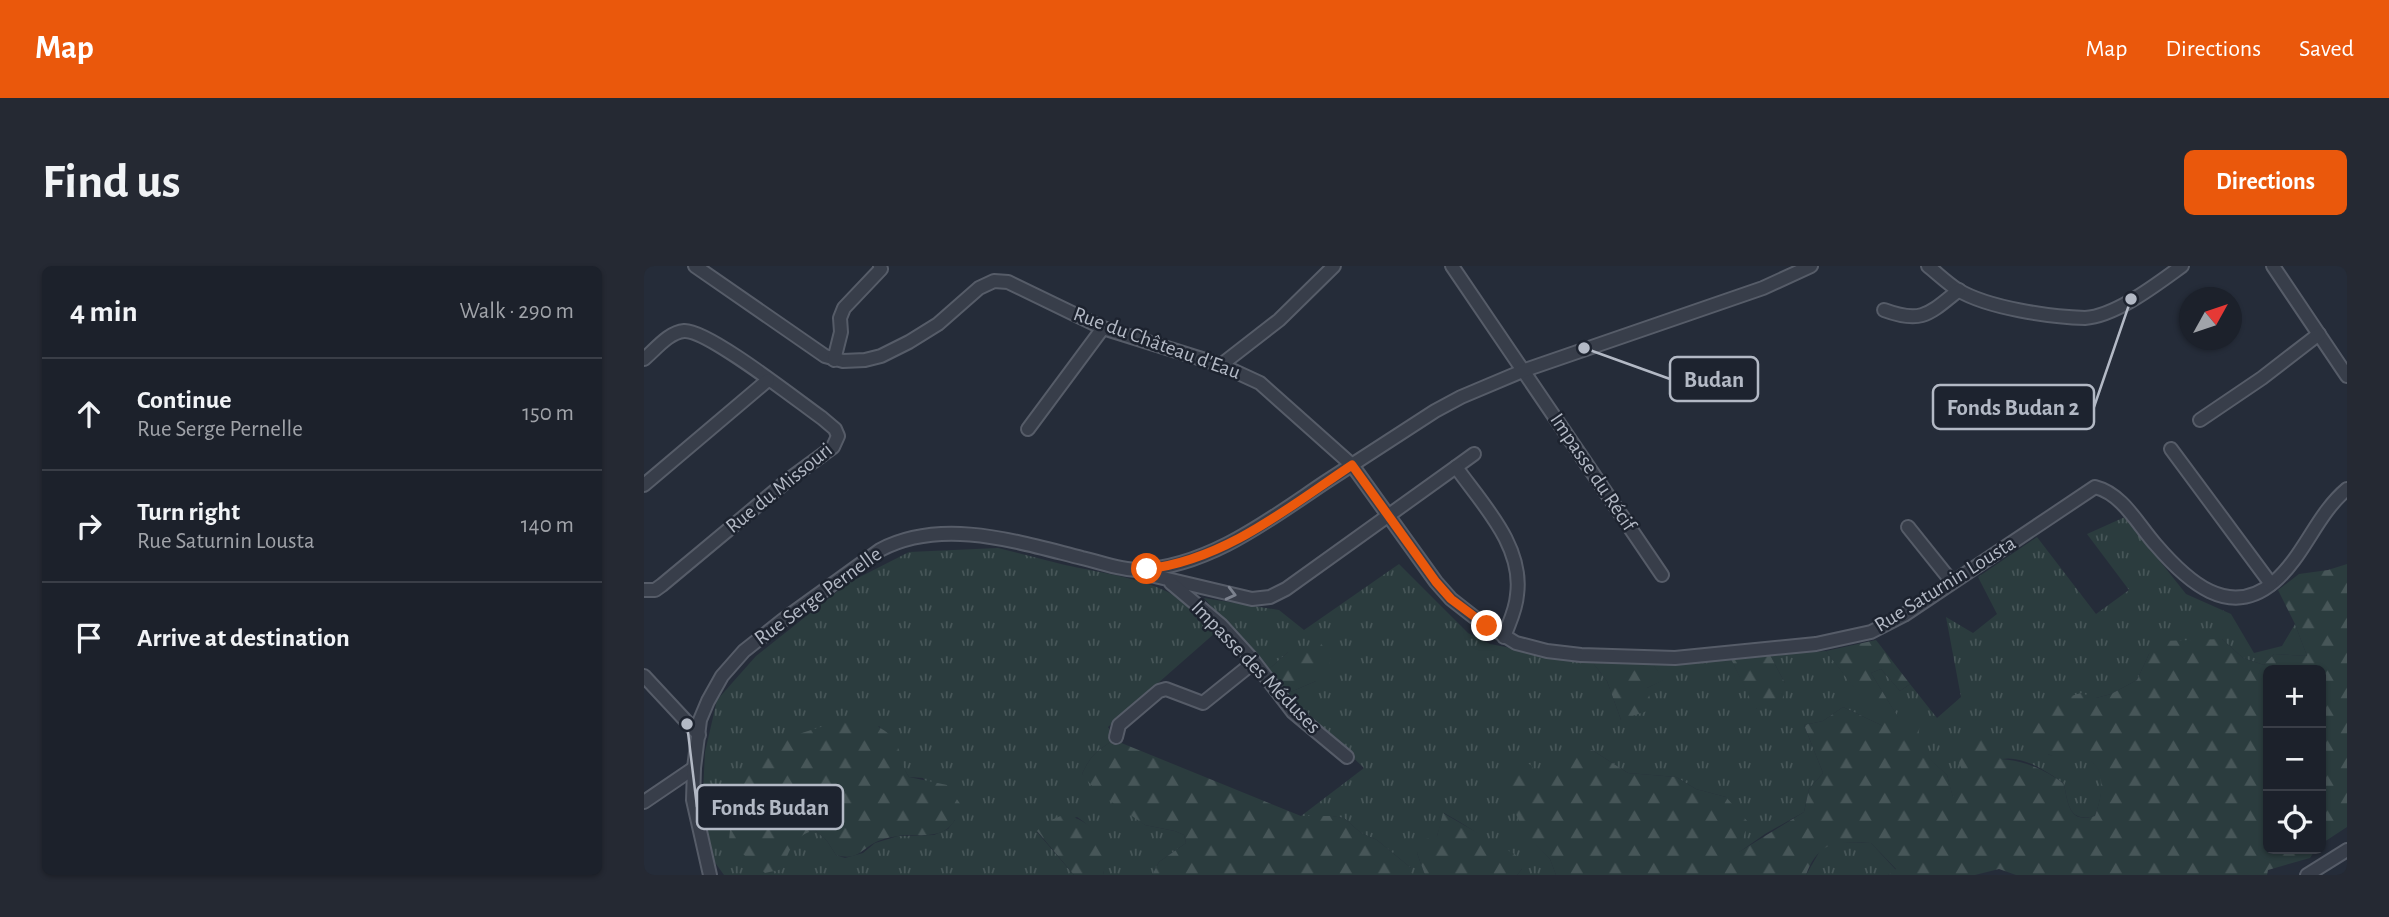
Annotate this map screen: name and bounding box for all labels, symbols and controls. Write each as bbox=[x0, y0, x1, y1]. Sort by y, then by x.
text: Map bbox=[35, 32, 94, 65]
text: Map bbox=[2085, 37, 2127, 61]
text: Directions bbox=[2165, 37, 2261, 61]
text: Saved bbox=[2299, 37, 2354, 61]
button: Directions bbox=[2184, 150, 2347, 215]
text: Find us bbox=[42, 158, 181, 207]
north arrow bbox=[2179, 287, 2242, 350]
text: 4 min bbox=[70, 297, 138, 327]
text: Walk · 290 m bbox=[459, 300, 574, 323]
street label: Rue du Château d'Eau bbox=[1071, 303, 1244, 383]
callout: Budan bbox=[1670, 357, 1758, 401]
text: Budan bbox=[1684, 369, 1744, 392]
callout: Fonds Budan 2 bbox=[1933, 385, 2094, 429]
text: Continue bbox=[137, 387, 232, 413]
icon: ahead bbox=[70, 395, 108, 433]
text: Fonds Budan 2 bbox=[1947, 397, 2079, 420]
text: 150 m bbox=[522, 402, 574, 425]
street label: Impasse du Récif bbox=[1546, 410, 1641, 536]
text: Rue Serge Pernelle bbox=[137, 418, 303, 441]
street label: Rue du Missouri bbox=[722, 439, 836, 537]
text: Turn right bbox=[137, 499, 240, 525]
icon: right bbox=[70, 507, 108, 545]
text: 140 m bbox=[521, 514, 574, 537]
text: Rue Saturnin Lousta bbox=[137, 530, 315, 553]
street label: Rue Saturnin Lousta bbox=[1871, 532, 2020, 636]
street label: Rue Serge Pernelle bbox=[751, 543, 885, 649]
route start bbox=[1131, 553, 1162, 584]
one-way arrow bbox=[1225, 586, 1237, 600]
street label: Impasse des Méduses bbox=[1187, 596, 1325, 738]
route end bbox=[1471, 610, 1502, 641]
icon: arrive bbox=[70, 619, 108, 657]
text: Arrive at destination bbox=[137, 625, 350, 651]
map controls bbox=[2263, 665, 2326, 854]
button: + bbox=[2263, 665, 2326, 728]
button: − bbox=[2263, 728, 2326, 791]
callout: Fonds Budan bbox=[697, 785, 843, 829]
button: locate bbox=[2263, 791, 2326, 854]
text: Fonds Budan bbox=[711, 797, 829, 820]

